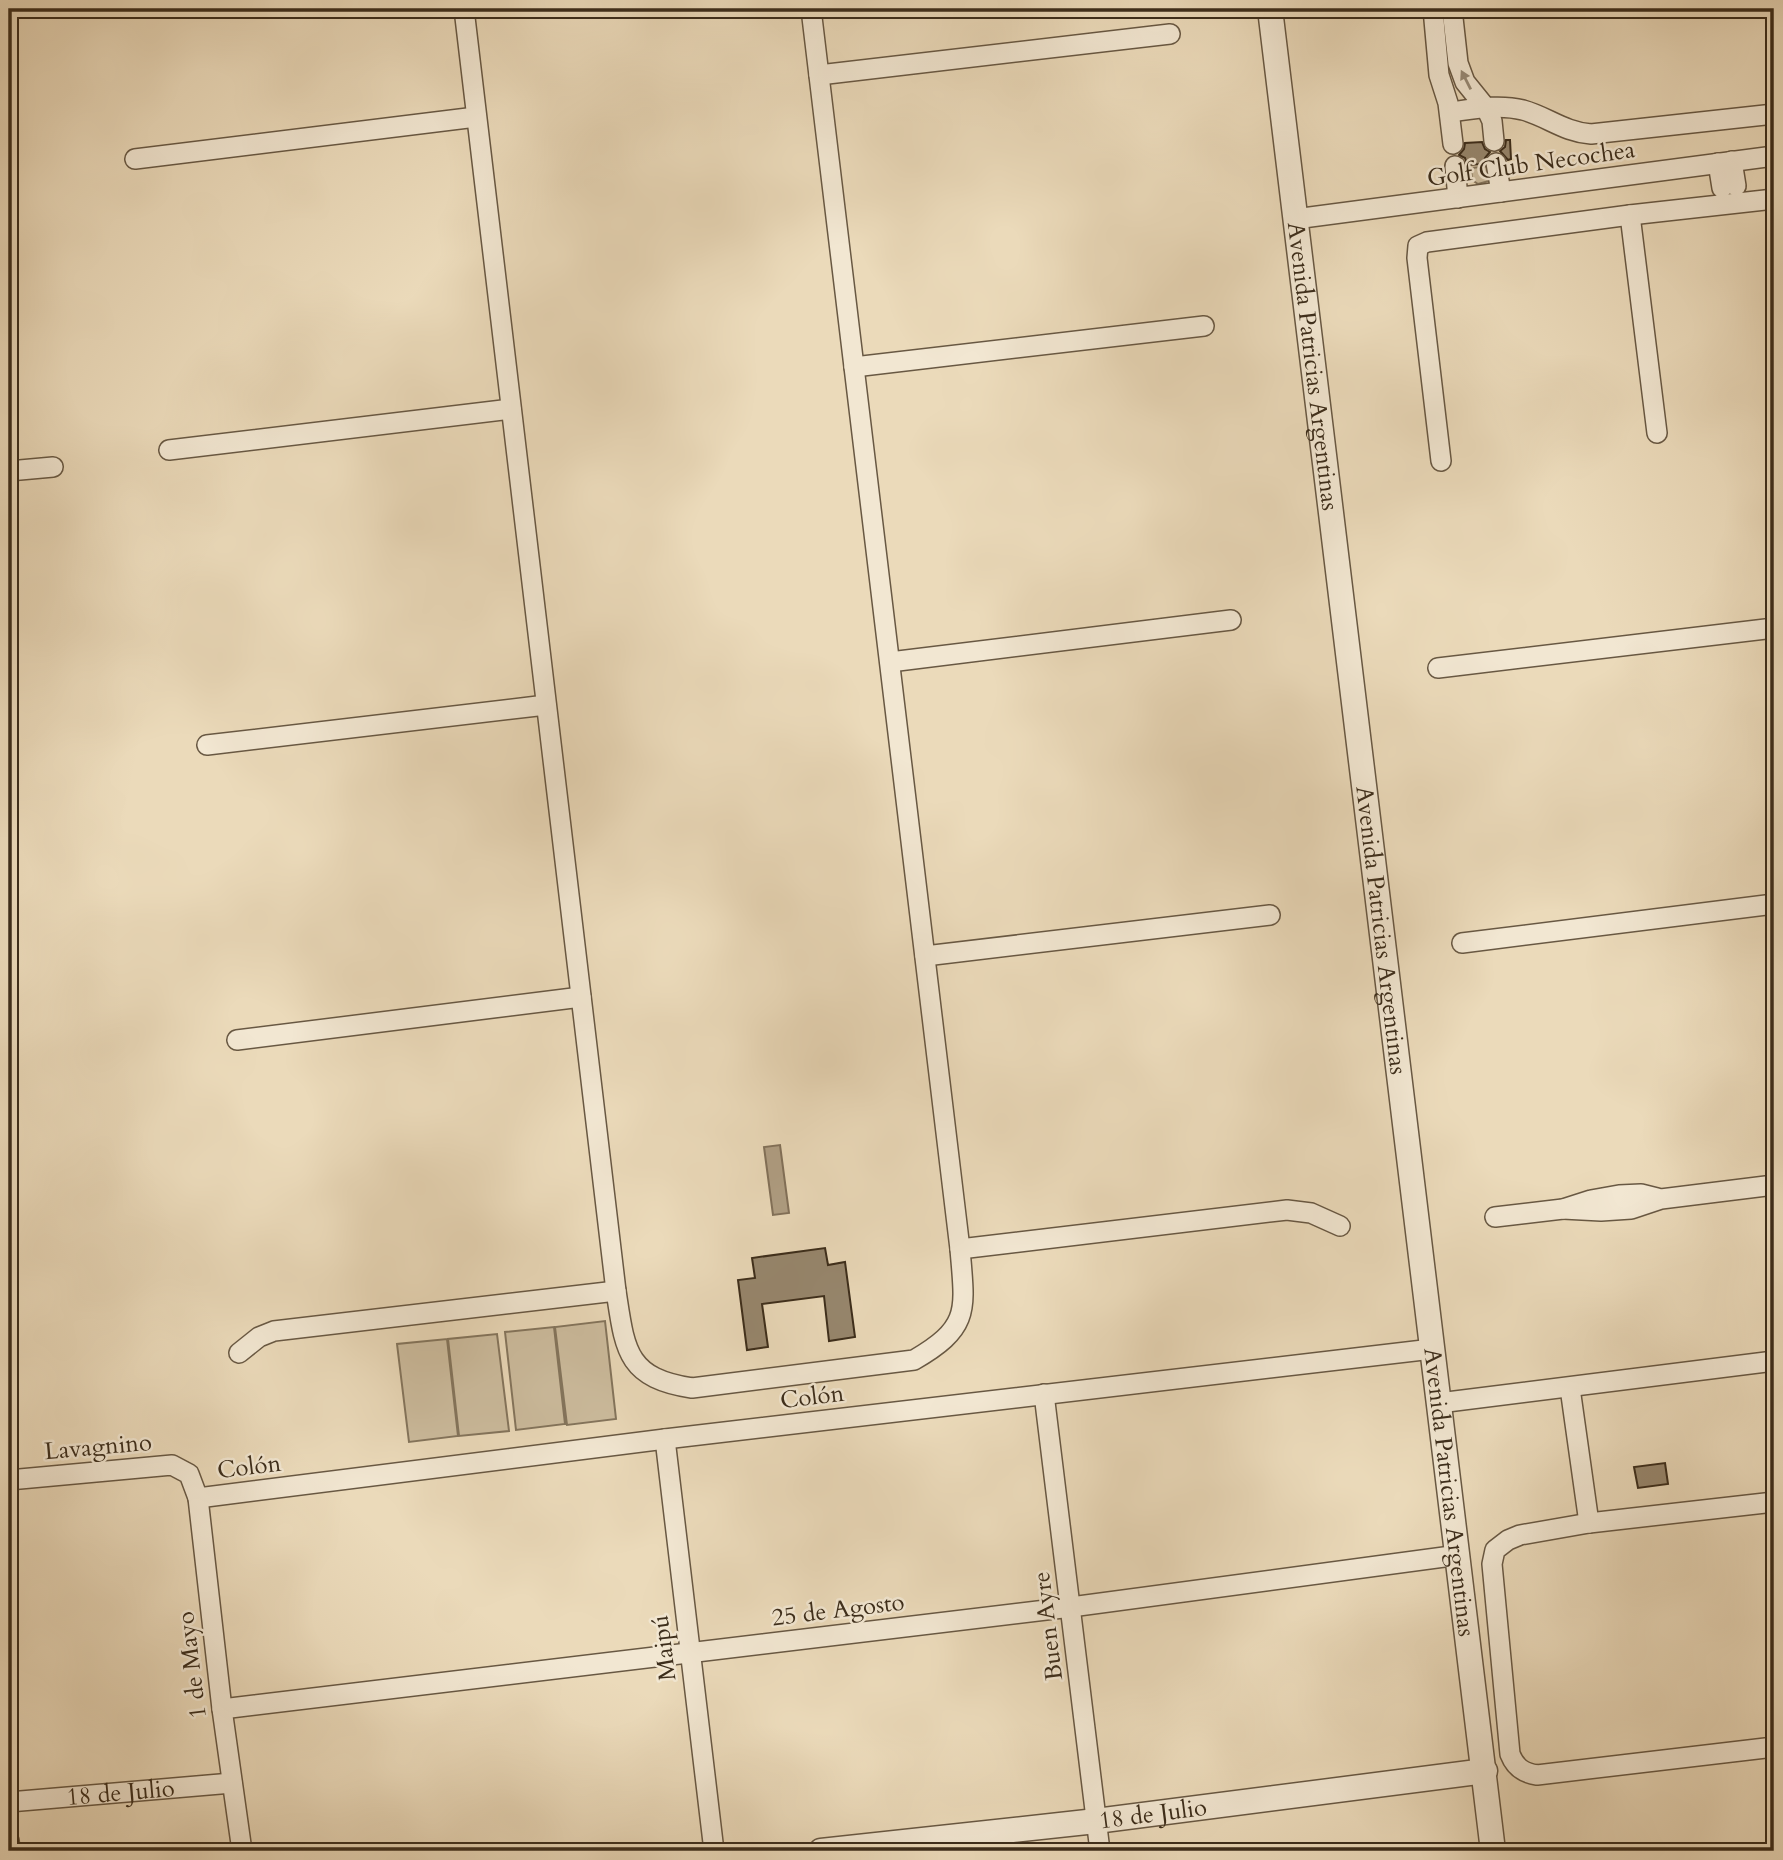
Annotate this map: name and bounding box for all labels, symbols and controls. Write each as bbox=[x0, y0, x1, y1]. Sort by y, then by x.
one-way arrow bbox=[1460, 70, 1472, 90]
street label: Golf Club Necochea bbox=[1425, 133, 1638, 195]
street label: Avenida Patricias Argentinas bbox=[1279, 220, 1347, 513]
street label: Avenida Patricias Argentinas bbox=[1348, 784, 1415, 1077]
street label: Avenida Patricias Argentinas bbox=[1416, 1346, 1483, 1638]
street label: Colón bbox=[778, 1377, 846, 1417]
street label: Lavagnino bbox=[43, 1426, 153, 1468]
street label: Colón bbox=[215, 1447, 283, 1487]
street label: Buen Ayre bbox=[1025, 1569, 1071, 1683]
street label: 25 de Agosto bbox=[770, 1586, 906, 1634]
street label: 1 de Mayo bbox=[169, 1610, 215, 1720]
street label: Maipú bbox=[644, 1613, 684, 1683]
street label: 18 de Julio bbox=[65, 1771, 176, 1814]
street label: 18 de Julio bbox=[1097, 1790, 1209, 1837]

